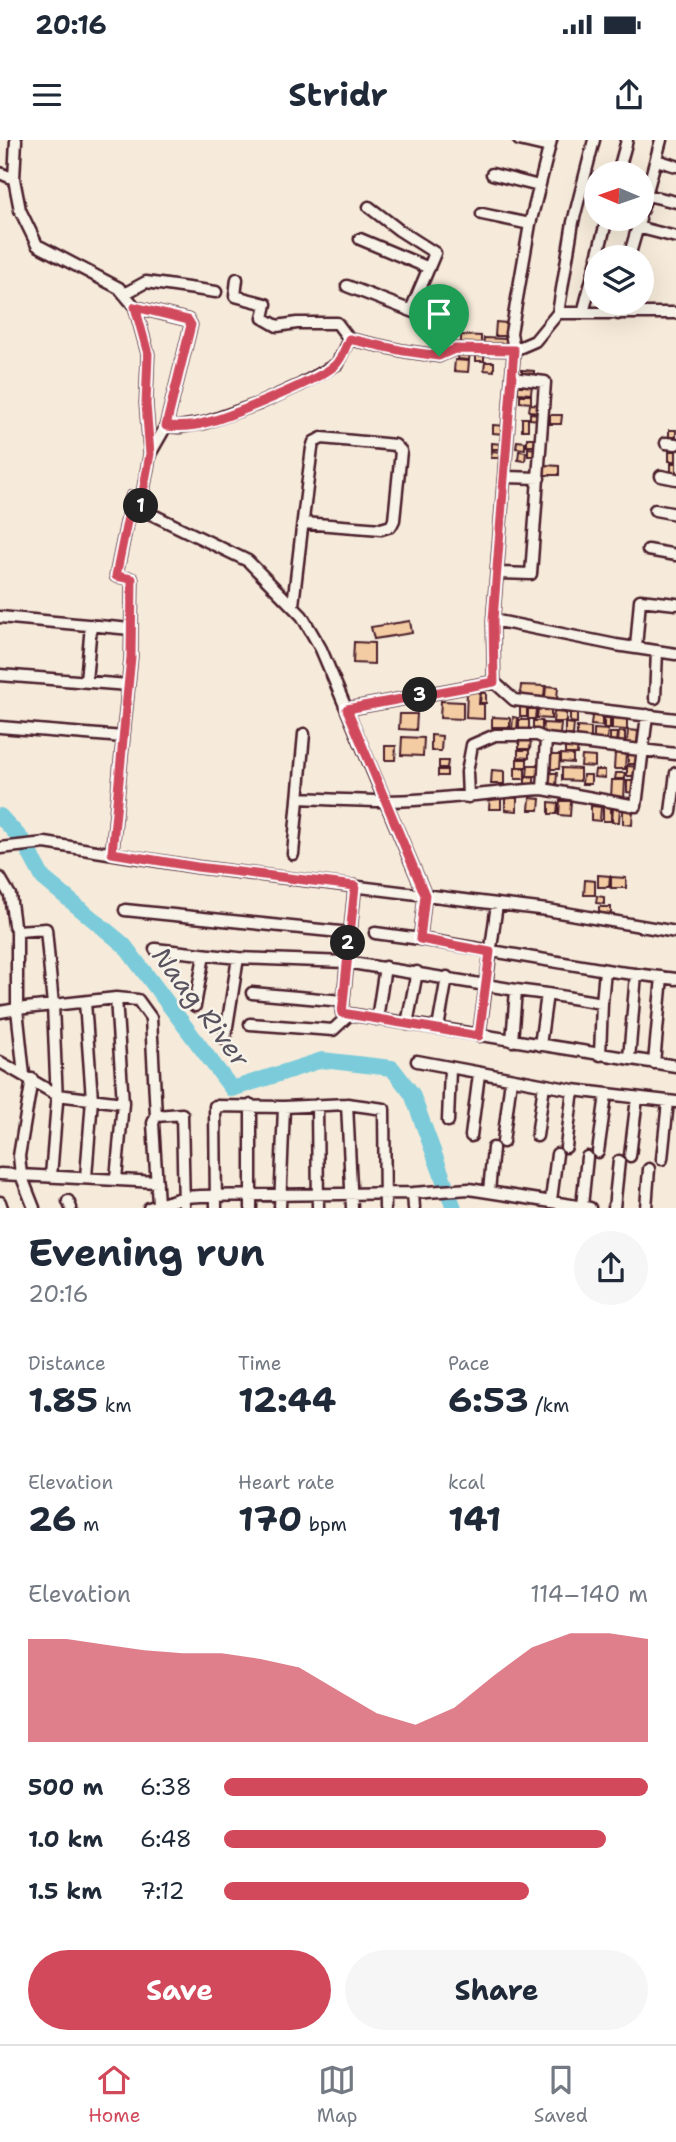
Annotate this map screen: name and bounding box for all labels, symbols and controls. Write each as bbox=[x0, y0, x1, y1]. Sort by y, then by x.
text: 20:16 bbox=[35, 7, 107, 42]
text: Stridr bbox=[288, 73, 388, 116]
icon: menu bbox=[28, 76, 66, 114]
icon: share bbox=[610, 76, 648, 114]
north arrow bbox=[584, 161, 654, 231]
map controls bbox=[584, 161, 654, 315]
button: layers bbox=[584, 245, 654, 315]
pin bbox=[409, 284, 469, 356]
icon: arrive bbox=[420, 295, 458, 333]
pin: 1 bbox=[124, 488, 158, 524]
text: 1 bbox=[136, 493, 145, 518]
pin: 3 bbox=[402, 678, 438, 712]
text: 3 bbox=[413, 682, 426, 707]
pin: 2 bbox=[330, 926, 366, 960]
text: 2 bbox=[341, 930, 354, 955]
water label: Naag River bbox=[145, 939, 259, 1075]
text: Evening run bbox=[28, 1227, 265, 1278]
button: share bbox=[574, 1231, 648, 1305]
text: 20:16 bbox=[28, 1279, 89, 1309]
text: Distance bbox=[28, 1351, 106, 1376]
text: Time bbox=[238, 1351, 282, 1376]
text: Pace bbox=[448, 1351, 490, 1376]
text: 1.85 bbox=[28, 1376, 98, 1423]
text: 12:44 bbox=[238, 1376, 336, 1423]
text: 6:53 bbox=[448, 1376, 529, 1423]
text: km bbox=[98, 1393, 132, 1418]
text: /km bbox=[529, 1393, 569, 1418]
text: Elevation bbox=[28, 1470, 113, 1495]
text: Heart rate bbox=[238, 1470, 335, 1495]
text: kcal bbox=[448, 1470, 485, 1495]
text: 26 bbox=[28, 1495, 76, 1542]
text: 170 bbox=[238, 1495, 302, 1542]
text: 141 bbox=[448, 1495, 501, 1542]
text: m bbox=[76, 1512, 99, 1537]
text: bpm bbox=[302, 1512, 347, 1537]
text: Elevation bbox=[28, 1579, 131, 1609]
text: 114–140 m bbox=[530, 1579, 648, 1609]
text: 500 m bbox=[28, 1772, 103, 1802]
text: 6:38 bbox=[140, 1772, 192, 1802]
text: 1.0 km bbox=[28, 1824, 103, 1854]
text: 6:48 bbox=[140, 1824, 192, 1854]
text: 1.5 km bbox=[28, 1876, 102, 1906]
text: 7:12 bbox=[140, 1876, 184, 1906]
button: Save bbox=[28, 1950, 331, 2030]
button: Share bbox=[345, 1950, 648, 2030]
tab: Home bbox=[88, 2061, 140, 2128]
tab: Map bbox=[317, 2061, 357, 2128]
tab: Saved bbox=[534, 2061, 588, 2128]

